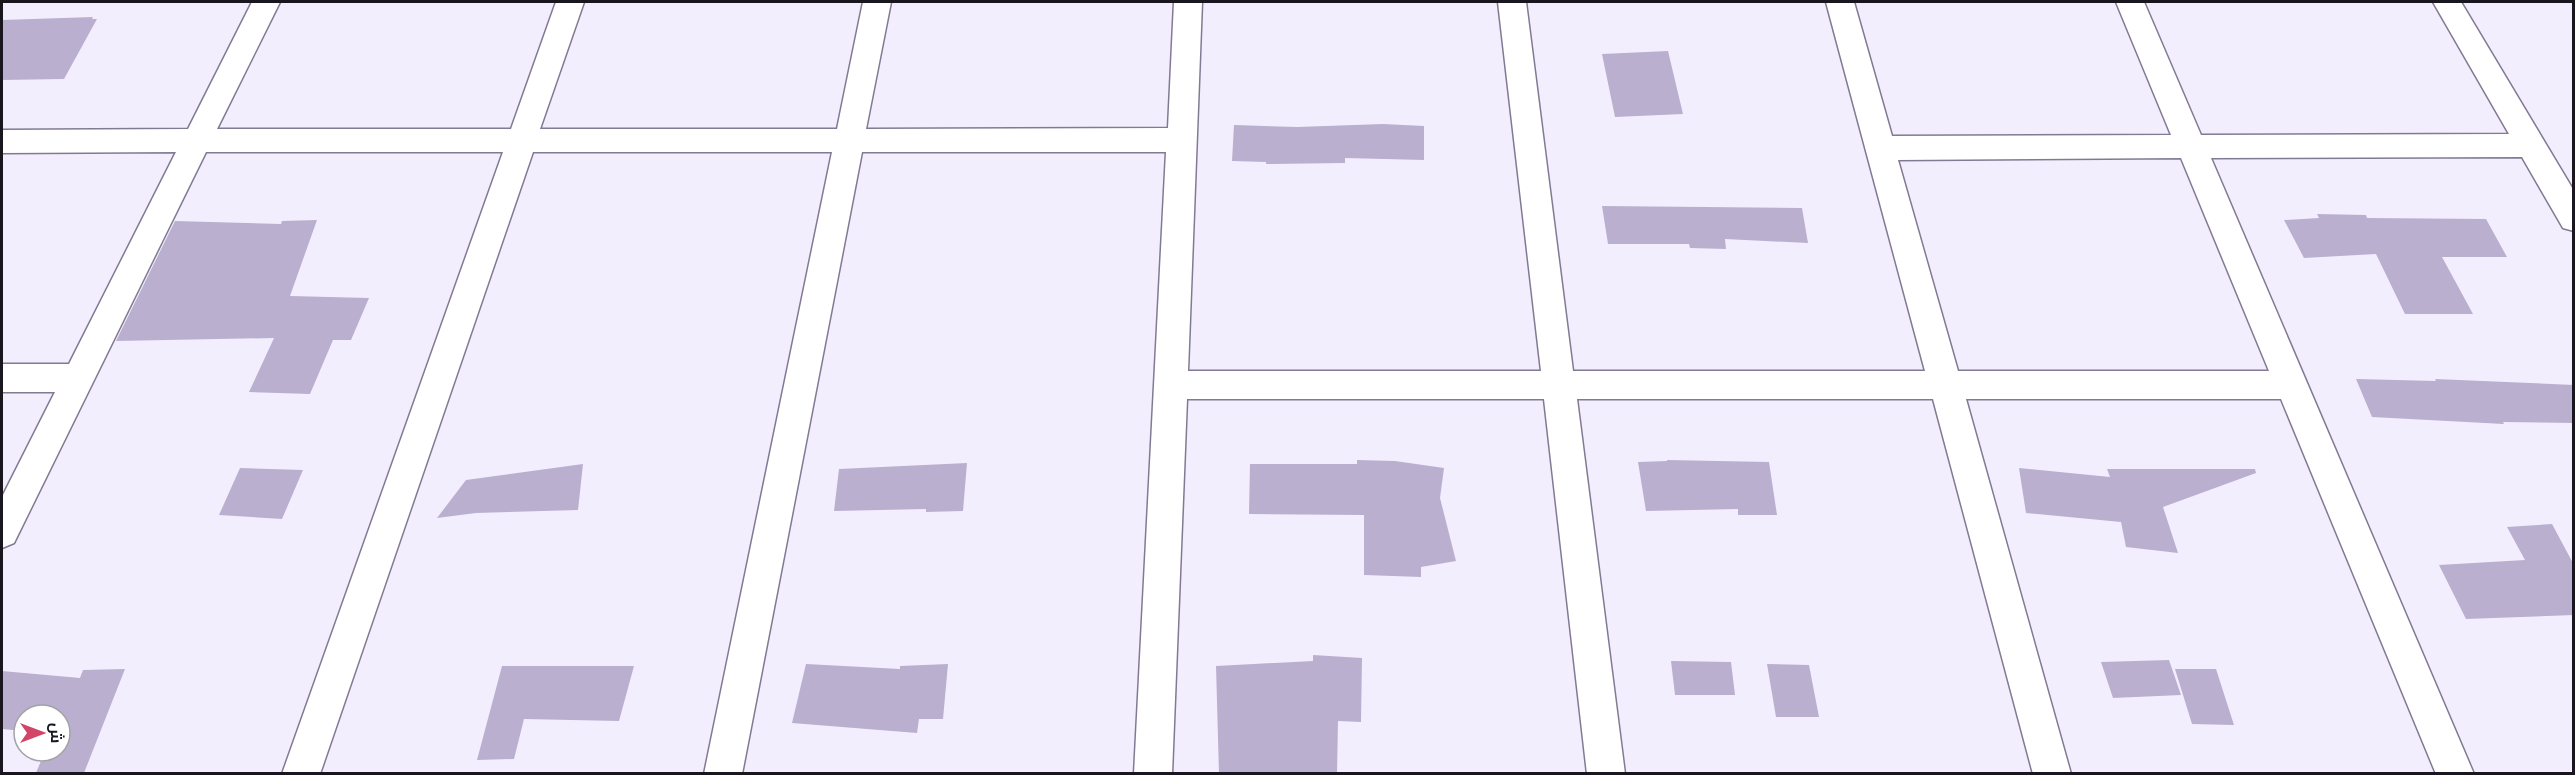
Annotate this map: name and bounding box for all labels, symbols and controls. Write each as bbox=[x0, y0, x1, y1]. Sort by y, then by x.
north arrow bbox=[12, 703, 72, 763]
text: ش bbox=[46, 723, 68, 743]

